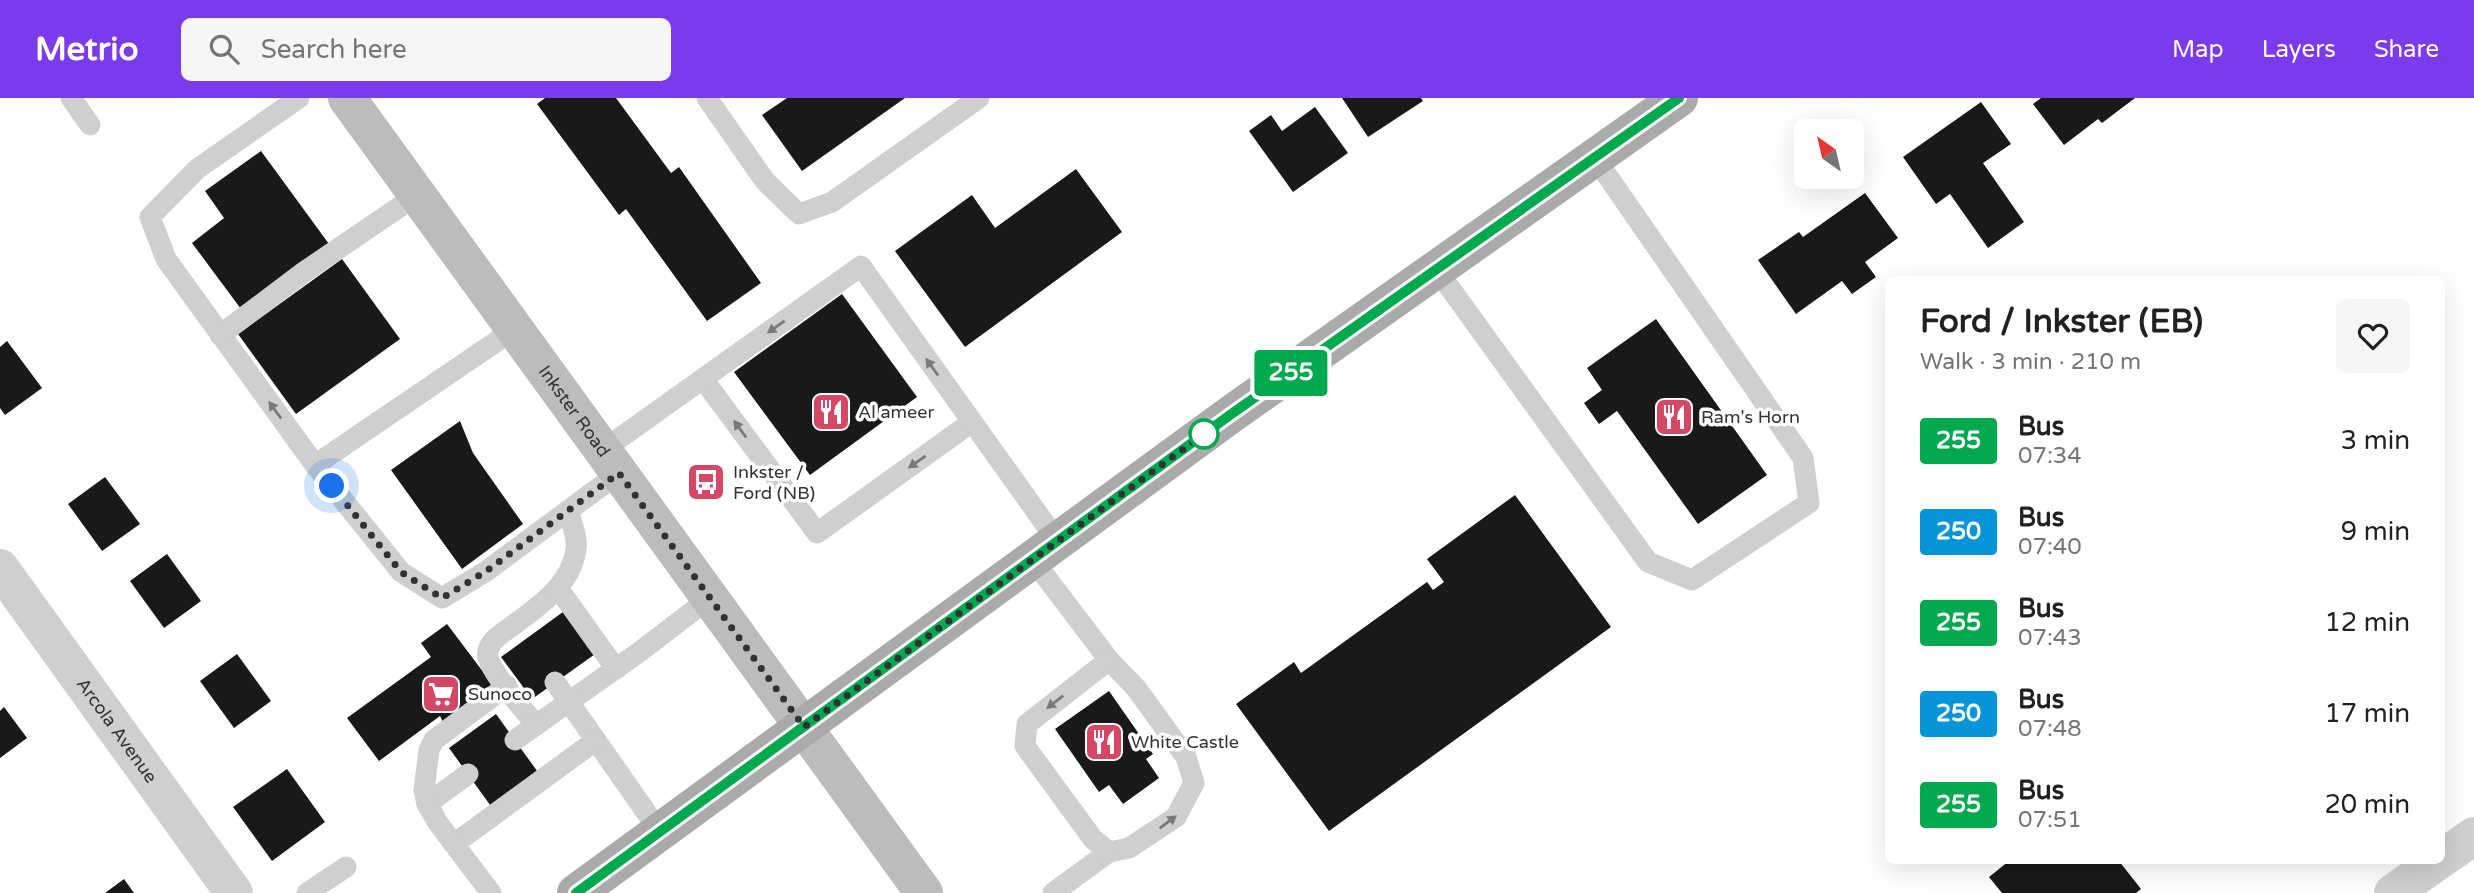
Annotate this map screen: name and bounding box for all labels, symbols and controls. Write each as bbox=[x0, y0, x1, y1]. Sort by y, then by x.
search box bbox=[181, 18, 671, 81]
text: Metrio bbox=[35, 30, 139, 69]
icon: search bbox=[205, 30, 243, 68]
text: Search here bbox=[261, 34, 407, 65]
text: Map bbox=[2172, 35, 2224, 64]
text: Layers bbox=[2262, 35, 2336, 64]
text: Share bbox=[2374, 35, 2439, 64]
north arrow bbox=[1794, 119, 1864, 189]
map controls bbox=[1794, 119, 1864, 189]
button: heart bbox=[2336, 299, 2410, 373]
text: Ford / Inkster (EB) bbox=[1920, 302, 2203, 341]
one-way arrow bbox=[767, 320, 785, 334]
text: Walk · 3 min · 210 m bbox=[1920, 348, 2141, 376]
line badge: 255 bbox=[1251, 350, 1331, 396]
one-way arrow bbox=[926, 358, 940, 376]
text: 255 bbox=[1268, 358, 1314, 387]
street label: Inkster Road bbox=[534, 361, 615, 461]
restaurant icon: Al ameer bbox=[810, 391, 852, 433]
restaurant icon: Ram's Horn bbox=[1653, 396, 1695, 438]
one-way arrow bbox=[269, 401, 283, 419]
place label: Al ameer bbox=[858, 401, 934, 423]
place label: Ram's Horn bbox=[1701, 406, 1800, 428]
text: Bus bbox=[2018, 411, 2064, 442]
unlabelled marker bbox=[1189, 419, 1219, 449]
one-way arrow bbox=[733, 420, 747, 438]
text: 3 min bbox=[2341, 425, 2410, 456]
text: 255 bbox=[1936, 426, 1981, 455]
text: 07:34 bbox=[2018, 442, 2082, 470]
one-way arrow bbox=[907, 455, 926, 469]
bus stop icon: Inkster / Ford (NB) bbox=[685, 461, 727, 503]
place label: Inkster / Ford (NB) bbox=[733, 461, 815, 504]
your location bbox=[314, 468, 349, 503]
text: Bus bbox=[2018, 502, 2064, 533]
text: 9 min bbox=[2341, 516, 2410, 547]
text: 250 bbox=[1936, 517, 1981, 546]
text: 07:40 bbox=[2018, 533, 2082, 561]
text: Bus bbox=[2018, 593, 2064, 624]
text: 12 min bbox=[2324, 607, 2410, 638]
text: 255 bbox=[1936, 608, 1981, 637]
text: 07:43 bbox=[2018, 624, 2082, 652]
street label: Arcola Avenue bbox=[72, 673, 162, 787]
supermarket icon: Sunoco bbox=[420, 673, 462, 715]
place label: Sunoco bbox=[468, 683, 532, 705]
text: Bus bbox=[2018, 684, 2064, 715]
one-way arrow bbox=[1046, 695, 1064, 710]
text: 17 min bbox=[2324, 698, 2410, 729]
text: 250 bbox=[1936, 699, 1981, 728]
text: 07:48 bbox=[2018, 715, 2082, 743]
restaurant icon: White Castle bbox=[1083, 721, 1125, 763]
place label: White Castle bbox=[1131, 731, 1239, 753]
text: Bus bbox=[2018, 775, 2064, 806]
text: 20 min bbox=[2324, 789, 2410, 820]
text: 255 bbox=[1936, 790, 1981, 819]
text: 07:51 bbox=[2018, 806, 2082, 834]
one-way arrow bbox=[1159, 815, 1177, 829]

